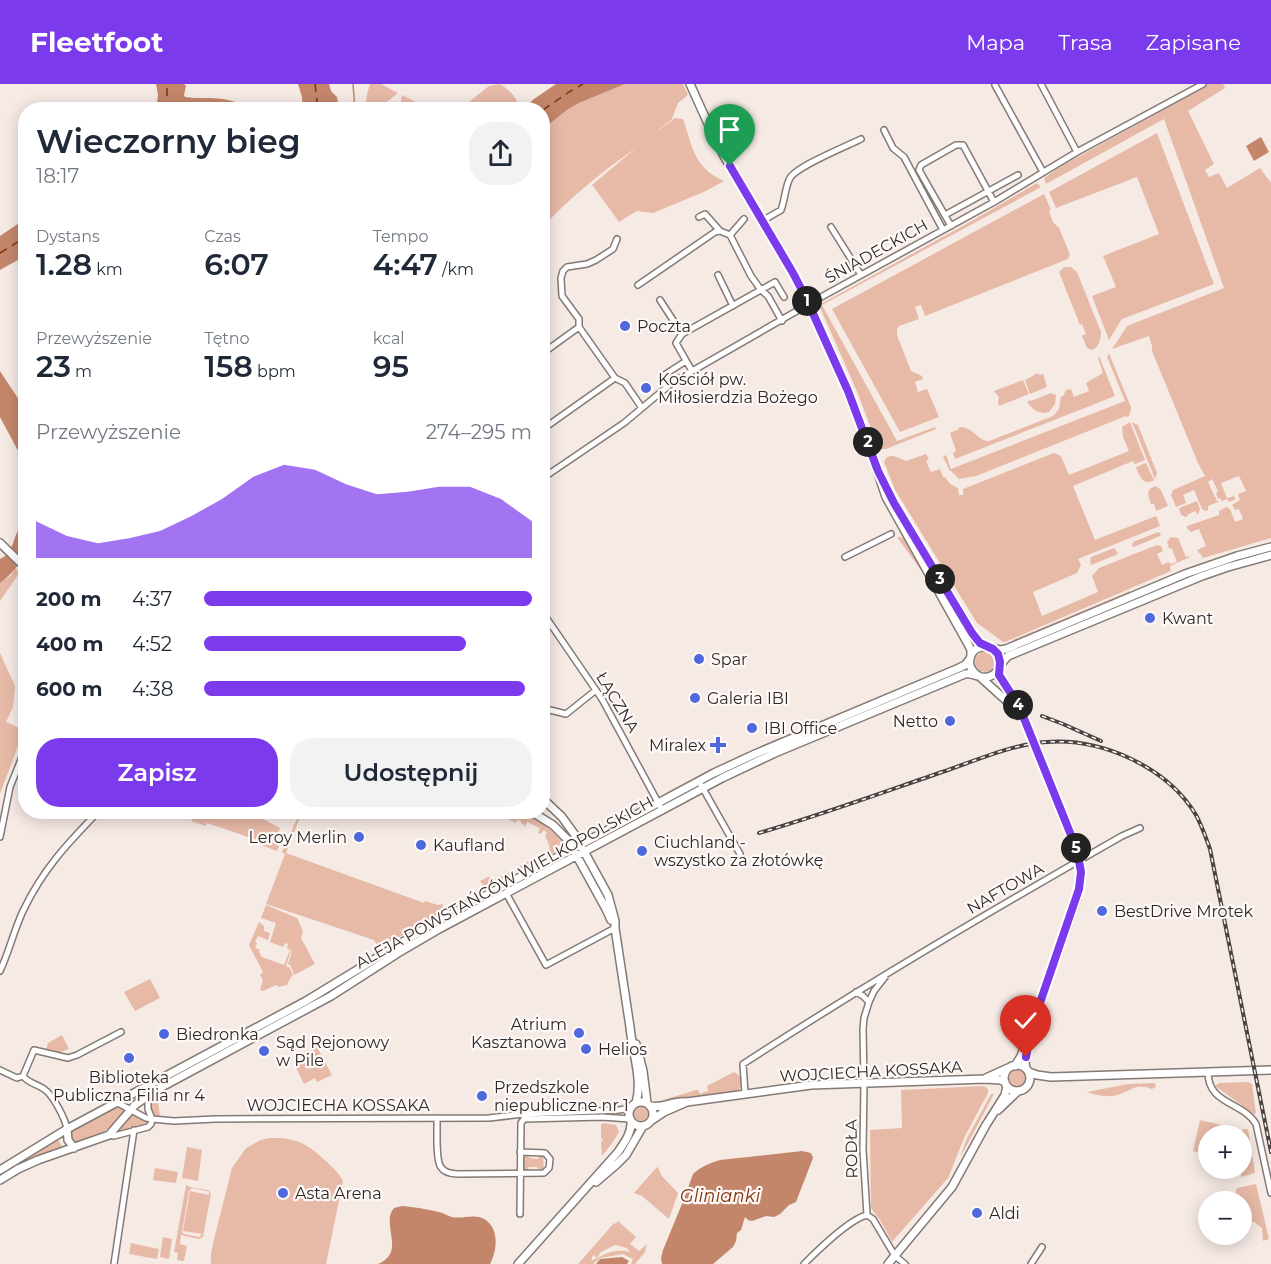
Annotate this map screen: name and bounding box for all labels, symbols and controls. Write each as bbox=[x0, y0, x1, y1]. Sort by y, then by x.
text: Fleetfoot bbox=[30, 25, 163, 59]
text: Mapa bbox=[966, 30, 1025, 55]
text: Trasa bbox=[1058, 30, 1113, 55]
text: Zapisane bbox=[1146, 30, 1241, 55]
pin bbox=[704, 104, 755, 166]
icon: arrive bbox=[713, 113, 746, 146]
text: Wieczorny bieg bbox=[36, 121, 301, 161]
button: share bbox=[469, 122, 532, 185]
text: 18:17 bbox=[36, 164, 79, 188]
street label: ŚNIADECKICH bbox=[821, 215, 931, 288]
text: Dystans bbox=[36, 227, 100, 246]
text: Czas bbox=[204, 227, 241, 246]
text: Tempo bbox=[373, 227, 428, 246]
text: 1.28 bbox=[36, 246, 92, 283]
text: 6:07 bbox=[204, 246, 269, 283]
text: 4:47 bbox=[373, 246, 438, 283]
text: km bbox=[92, 260, 123, 279]
text: /km bbox=[438, 260, 474, 279]
pin: 1 bbox=[792, 286, 822, 316]
text: 1 bbox=[804, 291, 810, 310]
place label: Poczta bbox=[637, 317, 691, 336]
marker: Poczta bbox=[618, 319, 632, 333]
text: Przewyższenie bbox=[36, 329, 152, 348]
text: Tętno bbox=[204, 329, 250, 348]
text: kcal bbox=[373, 329, 405, 348]
text: 23 bbox=[36, 348, 71, 385]
text: 158 bbox=[204, 348, 253, 385]
text: 95 bbox=[373, 348, 409, 385]
text: m bbox=[71, 362, 92, 381]
text: bpm bbox=[253, 362, 296, 381]
place label: Kościół pw. Miłosierdzia Bożego bbox=[658, 370, 818, 407]
marker: Kościół pw. Miłosierdzia Bożego bbox=[639, 381, 653, 395]
text: Przewyższenie bbox=[36, 420, 181, 444]
text: 274–295 m bbox=[426, 420, 532, 444]
pin: 2 bbox=[853, 427, 883, 457]
text: 2 bbox=[863, 432, 873, 451]
pin: 3 bbox=[925, 564, 955, 594]
text: 3 bbox=[935, 569, 945, 588]
text: 200 m bbox=[36, 587, 102, 611]
text: 4:37 bbox=[132, 587, 172, 611]
place label: Kwant bbox=[1162, 609, 1214, 628]
marker: Kwant bbox=[1143, 611, 1157, 625]
text: 400 m bbox=[36, 632, 104, 656]
text: 4:52 bbox=[132, 632, 172, 656]
place label: Spar bbox=[711, 650, 748, 669]
marker: Spar bbox=[692, 652, 706, 666]
street label: ŁĄCZNA bbox=[592, 669, 643, 736]
text: 600 m bbox=[36, 677, 103, 701]
text: 4:38 bbox=[132, 677, 174, 701]
place label: Galeria IBI bbox=[707, 689, 789, 708]
pin: 4 bbox=[1003, 690, 1033, 720]
marker: Galeria IBI bbox=[688, 691, 702, 705]
text: 4 bbox=[1012, 695, 1024, 714]
place label: Netto bbox=[893, 712, 938, 731]
marker: Netto bbox=[943, 714, 957, 728]
place label: IBI Office bbox=[764, 719, 837, 738]
marker: IBI Office bbox=[745, 721, 759, 735]
place label: Miralex bbox=[649, 736, 706, 755]
button: Zapisz bbox=[36, 738, 278, 807]
button: Udostępnij bbox=[290, 738, 532, 807]
marker: Miralex bbox=[711, 738, 725, 752]
street label: ALEJA POWSTAŃCÓW WIELKOPOLSKICH bbox=[352, 792, 656, 972]
place label: Leroy Merlin bbox=[248, 828, 347, 847]
marker: Leroy Merlin bbox=[352, 830, 366, 844]
place label: Ciuchland - wszystko za złotówkę bbox=[654, 833, 823, 870]
pin: 5 bbox=[1061, 833, 1091, 863]
place label: Kaufland bbox=[433, 836, 505, 855]
marker: Kaufland bbox=[414, 838, 428, 852]
text: 5 bbox=[1071, 838, 1081, 857]
marker: Ciuchland - wszystko za złotówkę bbox=[635, 844, 649, 858]
street label: NAFTOWA bbox=[963, 859, 1047, 918]
place label: BestDrive Mrotek bbox=[1114, 902, 1254, 921]
marker: BestDrive Mrotek bbox=[1095, 904, 1109, 918]
pin bbox=[1000, 995, 1051, 1057]
icon: check bbox=[1009, 1004, 1042, 1037]
place label: Atrium Kasztanowa bbox=[471, 1015, 567, 1052]
place label: Biedronka bbox=[176, 1025, 259, 1044]
marker: Atrium Kasztanowa bbox=[572, 1026, 586, 1040]
marker: Biedronka bbox=[157, 1027, 171, 1041]
place label: Sąd Rejonowy w Pile bbox=[276, 1033, 389, 1070]
place label: Helios bbox=[598, 1040, 647, 1059]
marker: Helios bbox=[579, 1042, 593, 1056]
marker: Sąd Rejonowy w Pile bbox=[257, 1044, 271, 1058]
marker: Biblioteka Publiczna Filia nr 4 bbox=[122, 1051, 136, 1065]
street label: WOJCIECHA KOSSAKA bbox=[779, 1057, 964, 1086]
place label: Biblioteka Publiczna Filia nr 4 bbox=[53, 1068, 205, 1105]
place label: Przedszkole niepubliczne nr 1 bbox=[494, 1078, 629, 1115]
marker: Przedszkole niepubliczne nr 1 bbox=[475, 1089, 489, 1103]
street label: WOJCIECHA KOSSAKA bbox=[246, 1096, 430, 1115]
street label: RODŁA bbox=[841, 1119, 862, 1179]
map controls bbox=[1198, 1125, 1252, 1245]
button: + bbox=[1198, 1125, 1252, 1179]
place label: Asta Arena bbox=[295, 1184, 382, 1203]
water label: Glinianki bbox=[680, 1185, 760, 1207]
marker: Asta Arena bbox=[276, 1186, 290, 1200]
button: − bbox=[1198, 1191, 1252, 1245]
place label: Aldi bbox=[989, 1204, 1020, 1223]
marker: Aldi bbox=[970, 1206, 984, 1220]

